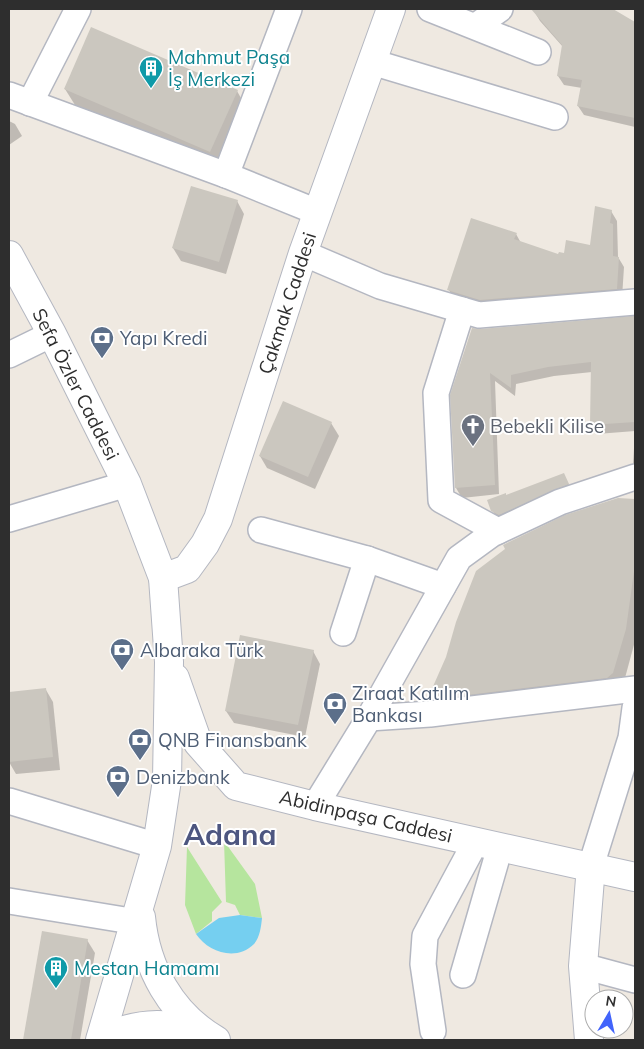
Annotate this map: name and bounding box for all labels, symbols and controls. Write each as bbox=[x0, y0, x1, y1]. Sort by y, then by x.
place label: Mahmut Paşa İş Merkezi bbox=[168, 45, 290, 91]
building icon: Mahmut Paşa İş Merkezi bbox=[138, 55, 164, 89]
street label: Çakmak Caddesi bbox=[253, 229, 321, 377]
street label: Sefa Özler Caddesi bbox=[27, 304, 125, 464]
bank icon: Yapı Kredi bbox=[89, 325, 115, 359]
place label: Yapı Kredi bbox=[119, 326, 207, 350]
church icon: Bebekli Kilise bbox=[460, 413, 486, 447]
place label: Bebekli Kilise bbox=[490, 414, 604, 438]
bank icon: Albaraka Türk bbox=[109, 637, 135, 671]
place label: Albaraka Türk bbox=[140, 638, 263, 662]
place label: Ziraat Katılım Bankası bbox=[352, 681, 469, 727]
bank icon: Ziraat Katılım Bankası bbox=[322, 691, 348, 725]
bank icon: QNB Finansbank bbox=[127, 727, 153, 761]
place label: QNB Finansbank bbox=[158, 728, 307, 752]
bank icon: Denizbank bbox=[105, 764, 131, 798]
place label: Denizbank bbox=[136, 765, 230, 789]
street label: Abidinpaşa Caddesi bbox=[277, 784, 455, 848]
district label: Adana bbox=[183, 816, 277, 852]
building icon: Mestan Hamamı bbox=[43, 955, 69, 989]
place label: Mestan Hamamı bbox=[74, 956, 219, 980]
north arrow bbox=[584, 989, 634, 1039]
text: N bbox=[604, 991, 618, 1011]

